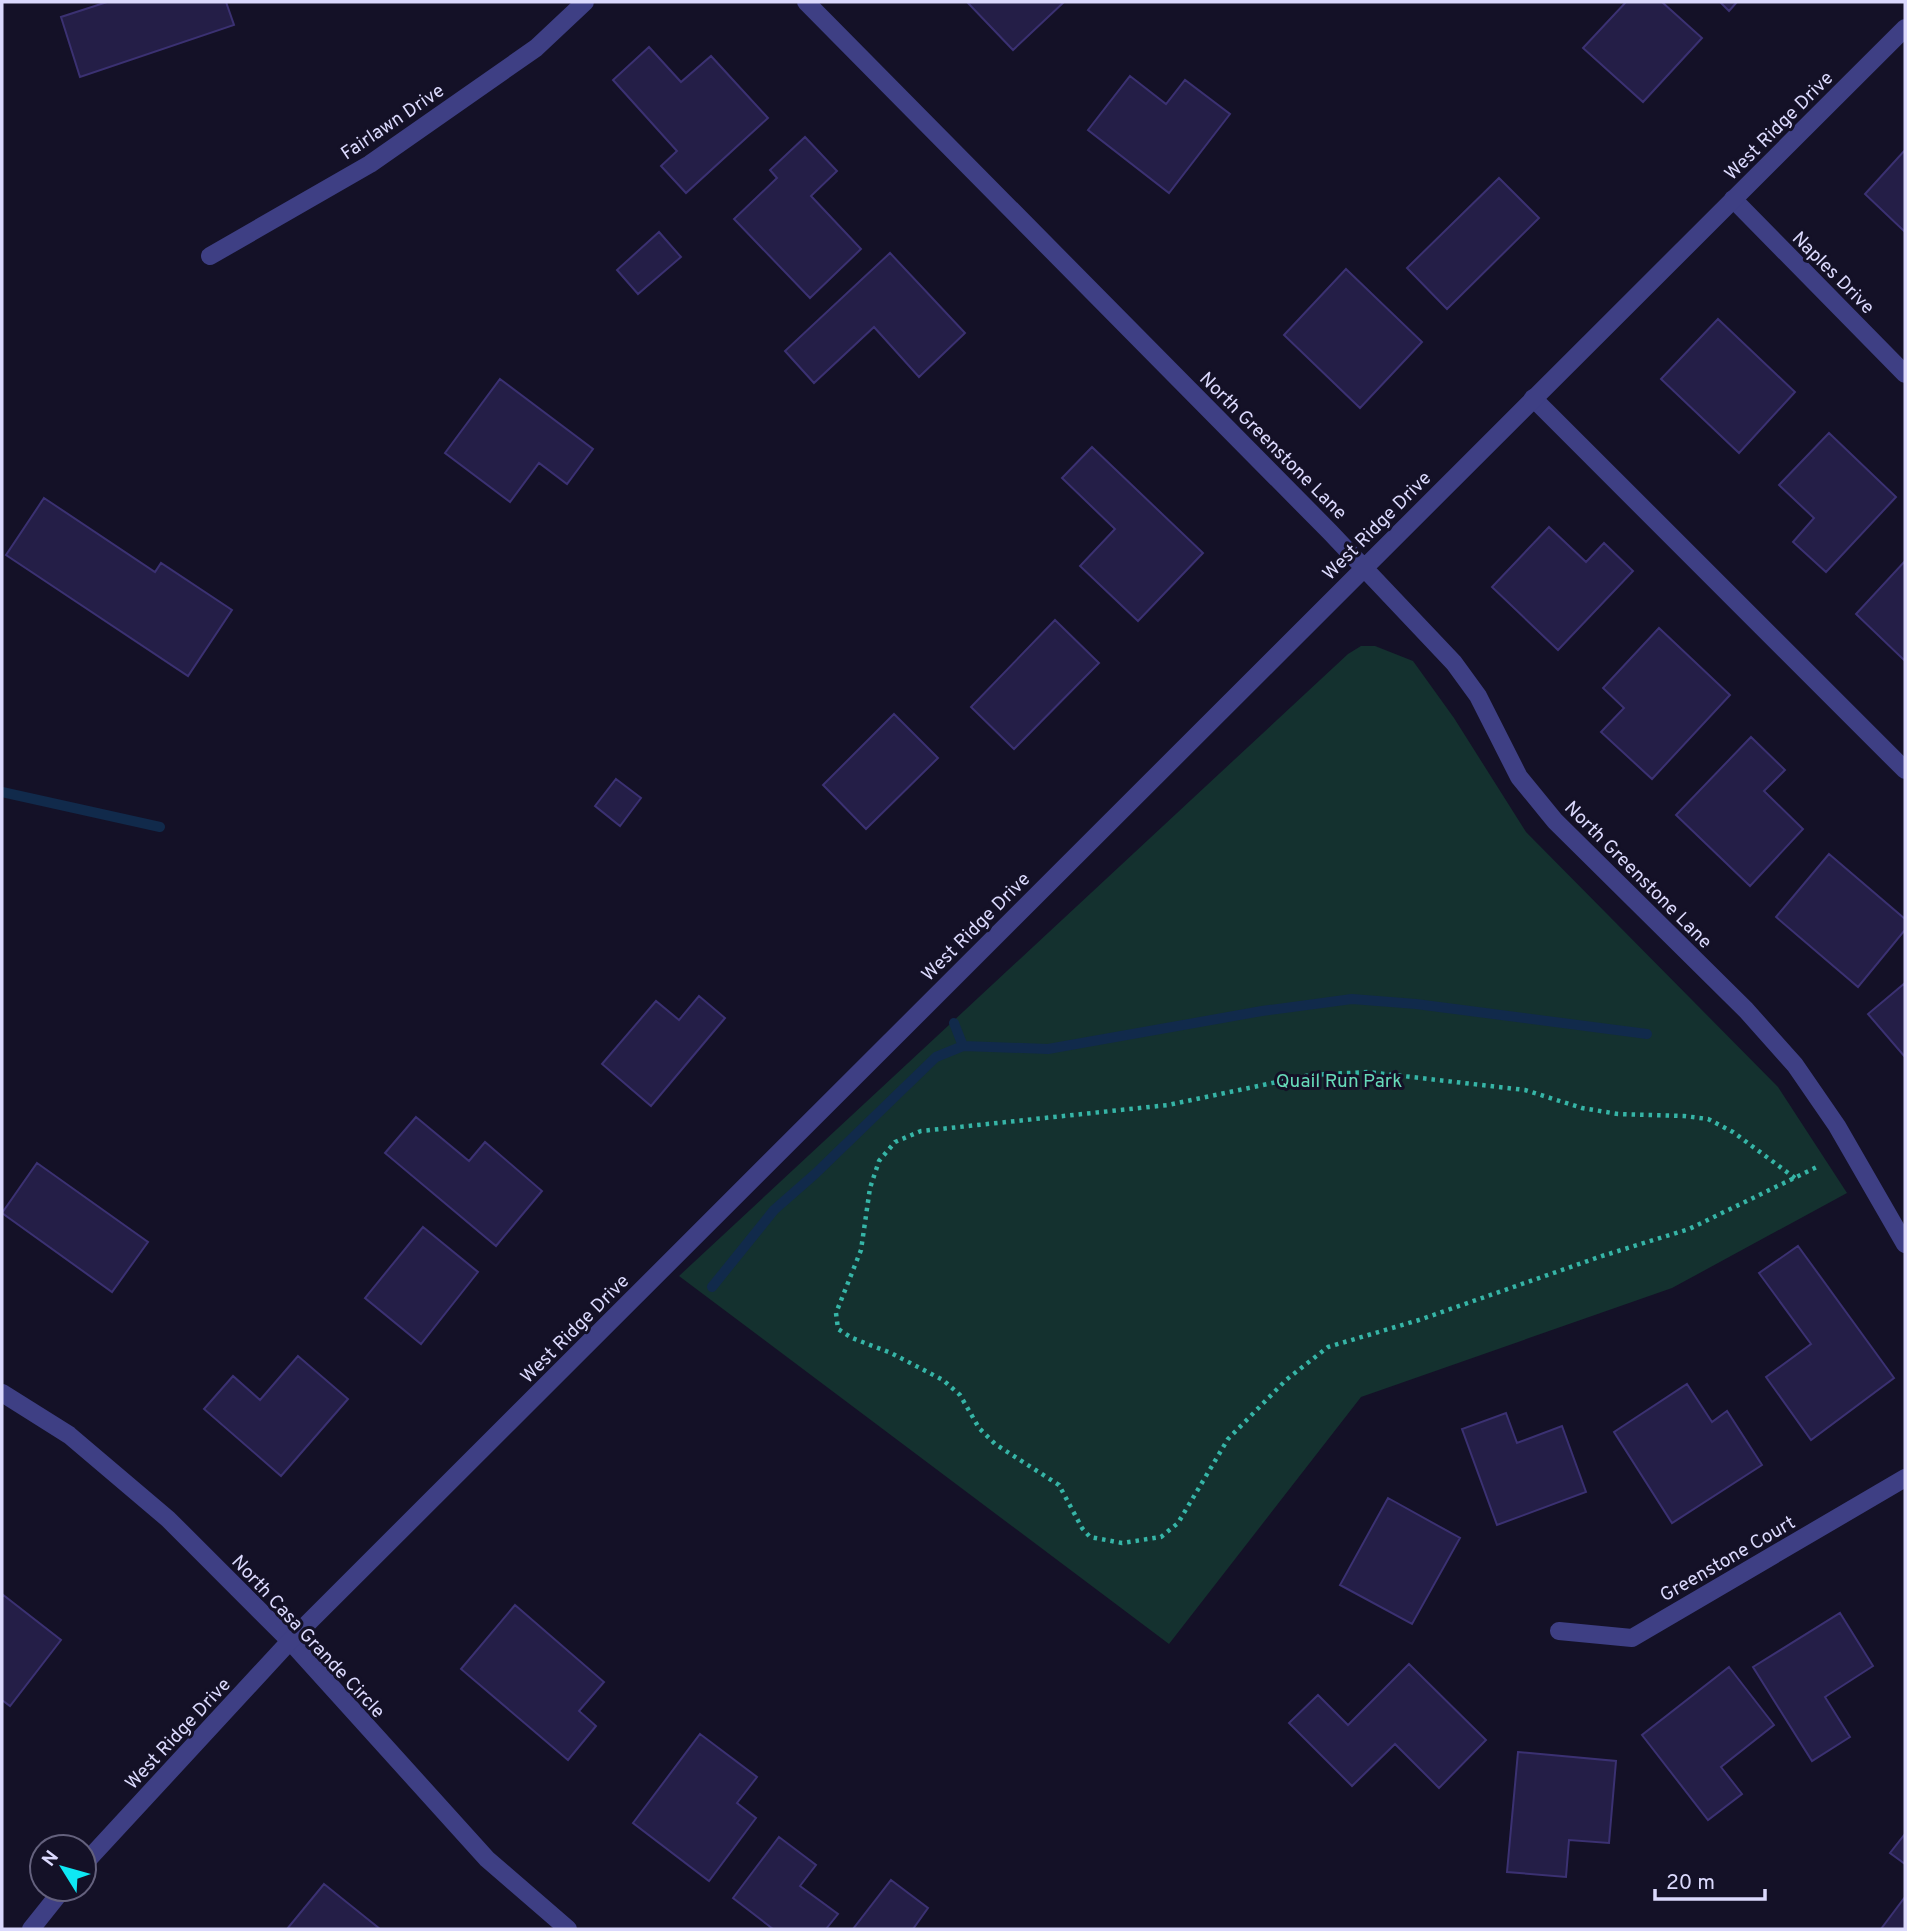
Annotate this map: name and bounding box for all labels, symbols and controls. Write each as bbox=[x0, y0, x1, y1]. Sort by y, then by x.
street label: West Ridge Drive bbox=[1720, 67, 1839, 186]
street label: Fairlawn Drive bbox=[337, 79, 449, 166]
street label: Naples Drive bbox=[1786, 227, 1879, 320]
street label: North Greenstone Lane bbox=[1194, 367, 1352, 525]
street label: West Ridge Drive bbox=[1318, 467, 1437, 586]
street label: North Greenstone Lane bbox=[1559, 796, 1717, 954]
street label: West Ridge Drive bbox=[917, 868, 1036, 987]
park label: Quail Run Park bbox=[1276, 1070, 1402, 1094]
street label: West Ridge Drive bbox=[516, 1270, 635, 1389]
street label: Greenstone Court bbox=[1656, 1511, 1800, 1608]
street label: North Casa Grande Circle bbox=[226, 1551, 389, 1724]
street label: West Ridge Drive bbox=[120, 1673, 236, 1795]
north arrow bbox=[28, 1833, 98, 1903]
text: N bbox=[37, 1846, 65, 1872]
scale bar bbox=[1655, 1857, 1765, 1901]
text: 20 m bbox=[1666, 1870, 1715, 1897]

